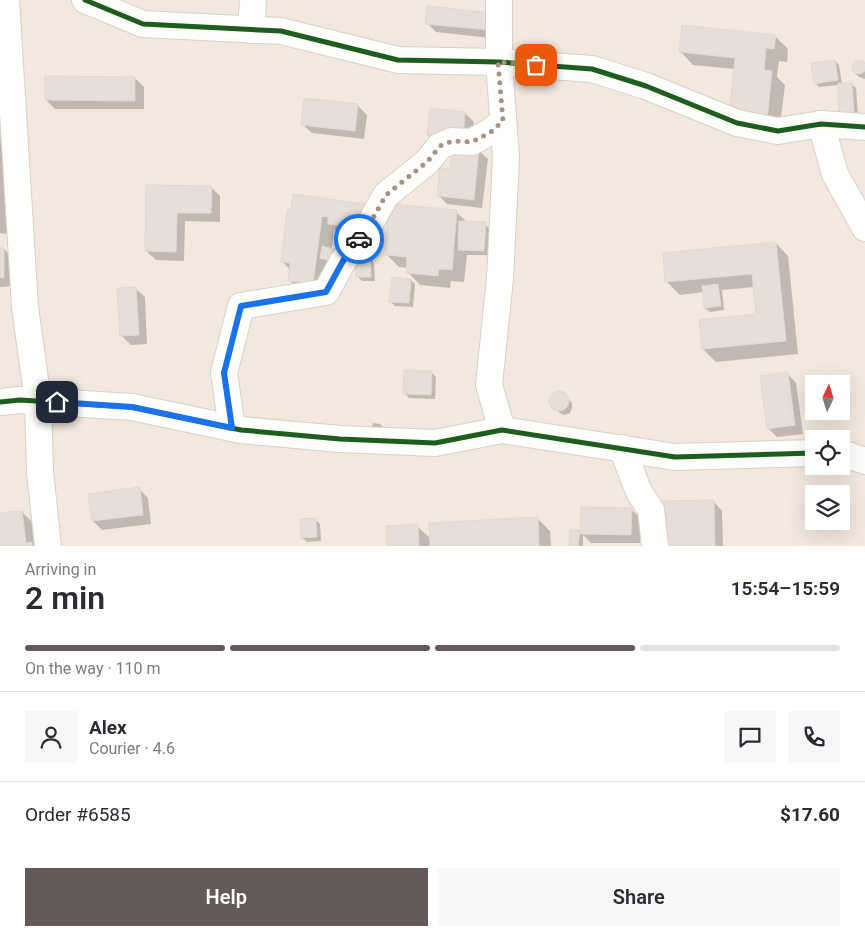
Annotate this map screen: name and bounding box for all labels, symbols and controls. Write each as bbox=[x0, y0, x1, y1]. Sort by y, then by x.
pin bbox=[515, 44, 557, 86]
icon: bag bbox=[522, 51, 550, 79]
courier bbox=[334, 214, 384, 264]
icon: car bbox=[345, 225, 373, 253]
north arrow bbox=[805, 375, 850, 420]
map controls bbox=[805, 375, 850, 530]
pin bbox=[36, 381, 78, 423]
icon: home bbox=[43, 388, 71, 416]
button: locate bbox=[805, 430, 850, 475]
button: layers bbox=[805, 485, 850, 530]
text: Arriving in bbox=[25, 560, 96, 579]
text: 15:54–15:59 bbox=[731, 577, 840, 600]
text: 2 min bbox=[25, 579, 105, 617]
text: On the way · 110 m bbox=[25, 659, 161, 678]
button: person bbox=[25, 711, 77, 763]
button: chat bbox=[724, 711, 776, 763]
button: phone bbox=[788, 711, 840, 763]
text: Alex bbox=[89, 716, 127, 739]
text: Courier · 4.6 bbox=[89, 739, 175, 758]
text: Order #6585 bbox=[25, 803, 131, 826]
text: $17.60 bbox=[780, 803, 840, 826]
button: Help bbox=[25, 868, 428, 926]
button: Share bbox=[438, 868, 840, 926]

